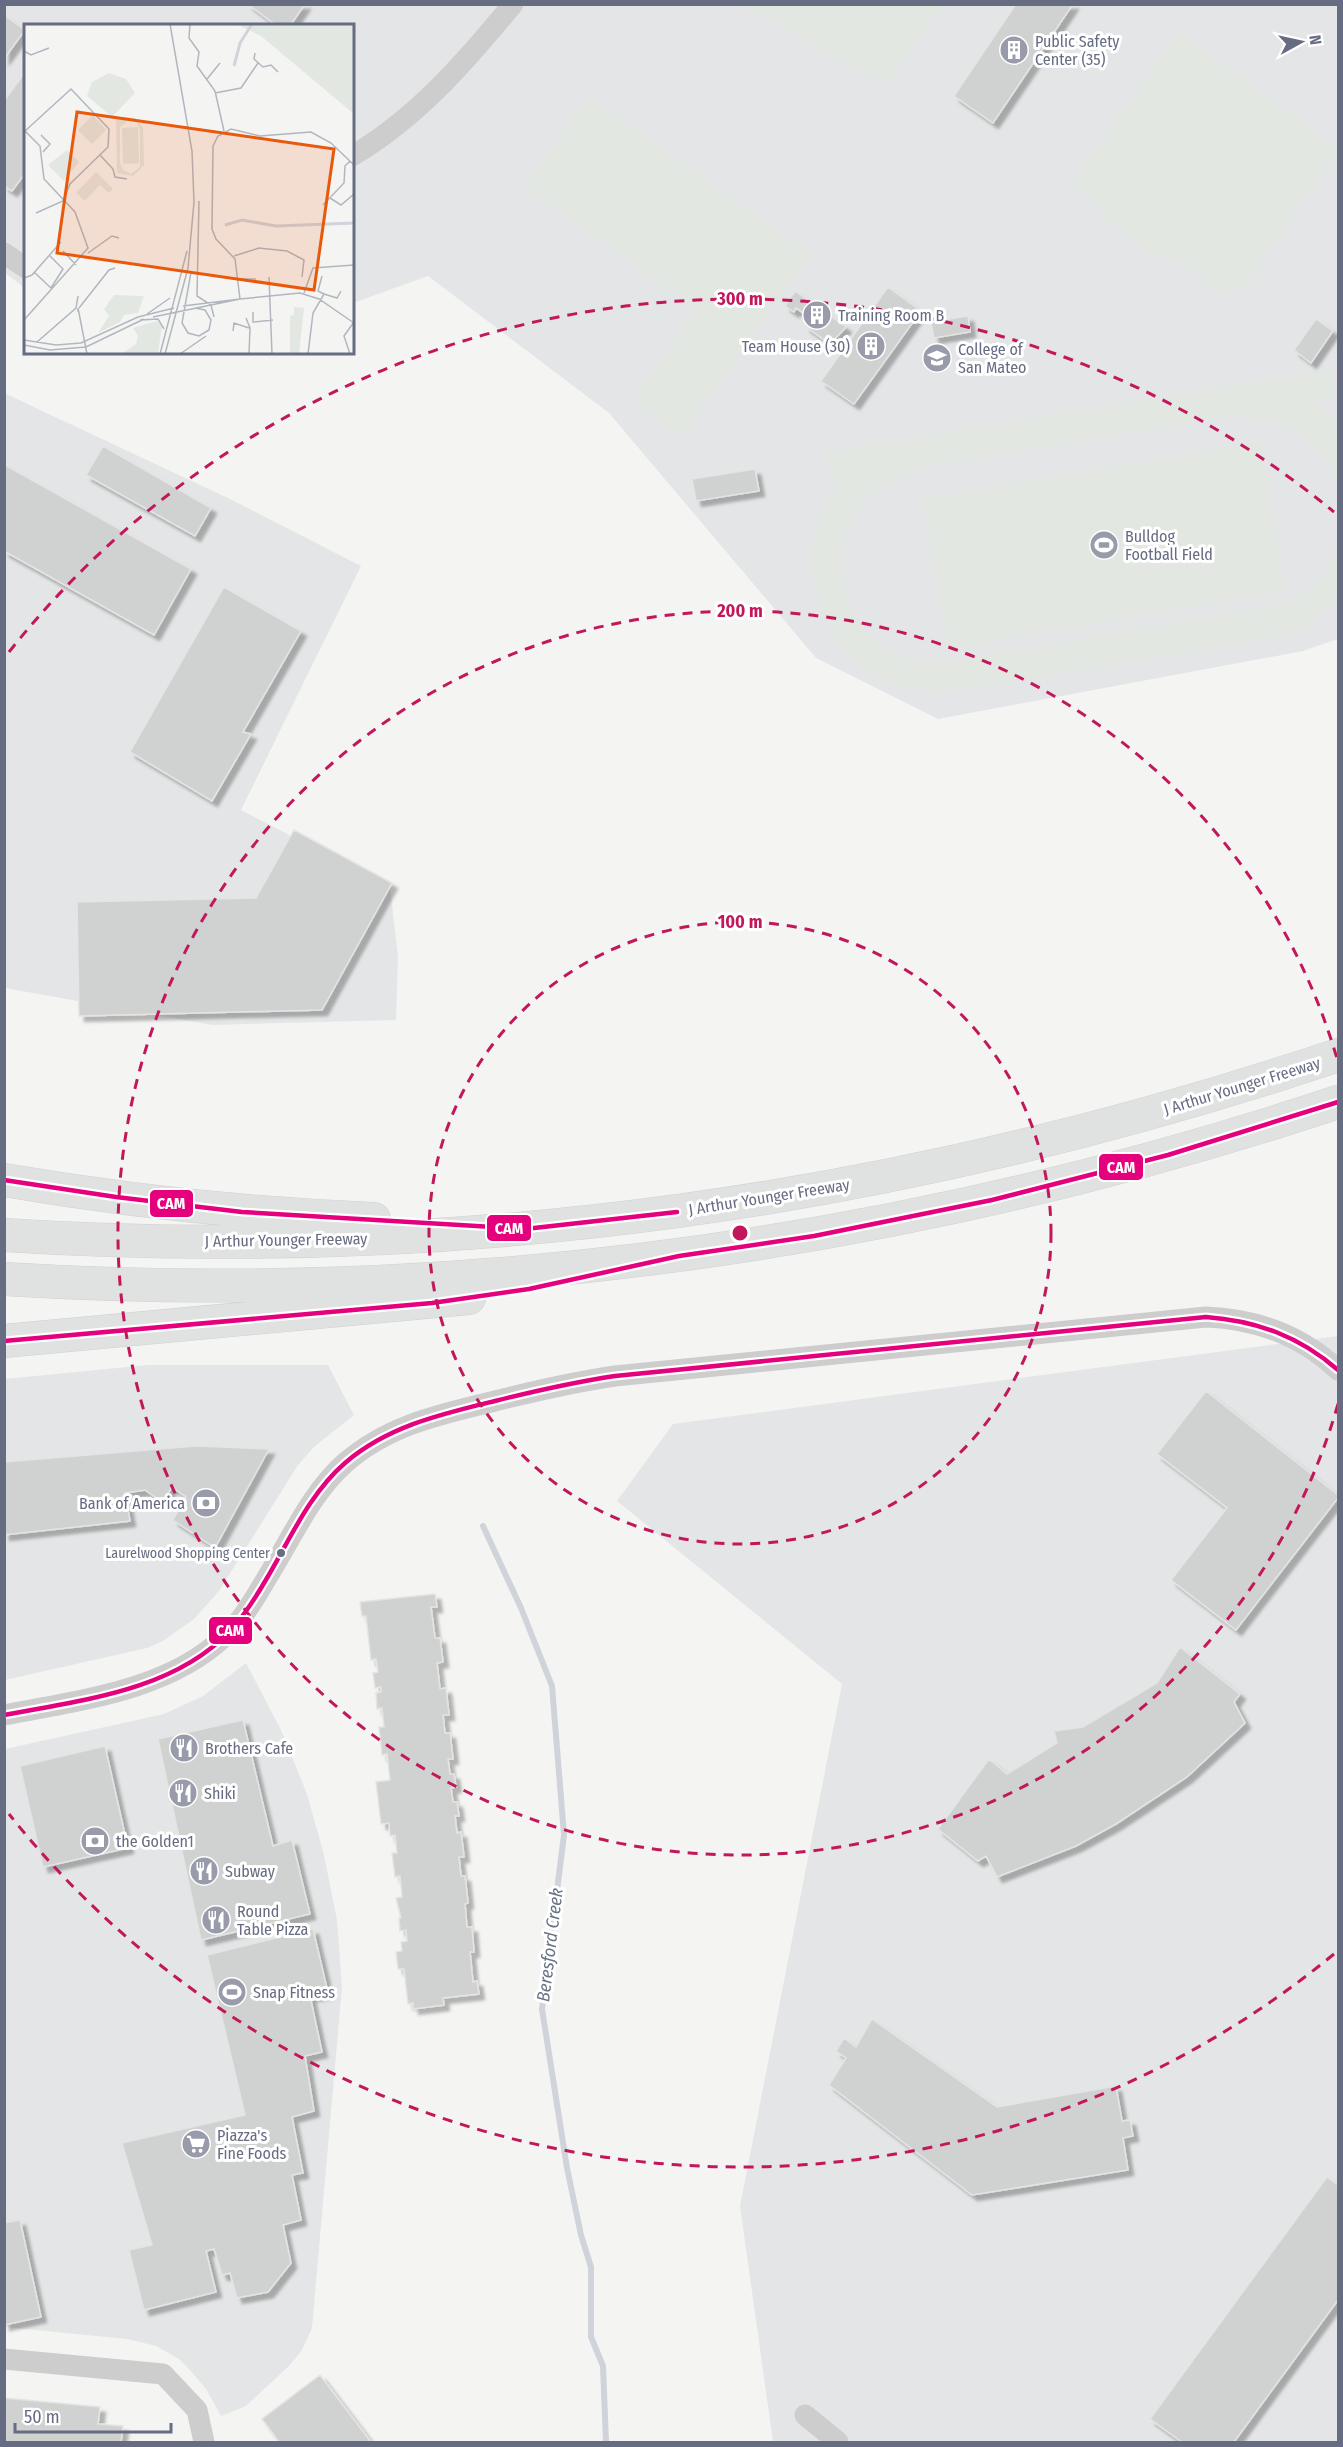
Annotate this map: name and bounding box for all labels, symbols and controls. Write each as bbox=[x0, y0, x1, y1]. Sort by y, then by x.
north arrow bbox=[1271, 12, 1331, 72]
inset map bbox=[24, 24, 354, 354]
place label: Public Safety Center (35) bbox=[1035, 32, 1120, 69]
building icon: Public Safety Center (35) bbox=[998, 34, 1030, 66]
text: N bbox=[1305, 34, 1325, 46]
text: 300 m bbox=[716, 288, 763, 310]
building icon: Training Room B bbox=[801, 299, 833, 331]
place label: Training Room B bbox=[838, 306, 944, 325]
building icon: Team House (30) bbox=[855, 330, 887, 362]
place label: Team House (30) bbox=[742, 337, 850, 356]
place label: College of San Mateo bbox=[958, 340, 1027, 377]
school or university icon: College of San Mateo bbox=[921, 342, 953, 374]
place label: Bulldog Football Field bbox=[1125, 527, 1213, 564]
sports icon: Bulldog Football Field bbox=[1088, 529, 1120, 561]
text: 200 m bbox=[716, 600, 763, 622]
text: 100 m bbox=[718, 911, 762, 933]
street label: J Arthur Younger Freeway bbox=[1161, 1053, 1323, 1119]
line badge: CAM bbox=[1098, 1153, 1144, 1181]
text: CAM bbox=[1107, 1158, 1136, 1177]
street label: J Arthur Younger Freeway bbox=[687, 1175, 852, 1219]
line badge: CAM bbox=[149, 1189, 194, 1218]
text: CAM bbox=[157, 1194, 186, 1213]
line badge: CAM bbox=[486, 1214, 532, 1242]
text: CAM bbox=[495, 1219, 524, 1238]
centre of rings bbox=[730, 1223, 750, 1243]
street label: J Arthur Younger Freeway bbox=[205, 1229, 368, 1251]
bank icon: Bank of America bbox=[190, 1487, 222, 1519]
place label: Bank of America bbox=[79, 1494, 185, 1513]
place label: Laurelwood Shopping Center bbox=[105, 1545, 270, 1562]
marker: Laurelwood Shopping Center bbox=[275, 1547, 287, 1559]
line badge: CAM bbox=[208, 1616, 253, 1645]
text: CAM bbox=[216, 1621, 245, 1640]
restaurant icon: Brothers Cafe bbox=[168, 1732, 200, 1764]
place label: Brothers Cafe bbox=[205, 1739, 293, 1758]
restaurant icon: Shiki bbox=[167, 1777, 199, 1809]
place label: Shiki bbox=[204, 1784, 236, 1803]
bank icon: the Golden1 bbox=[79, 1825, 111, 1857]
place label: the Golden1 bbox=[116, 1832, 194, 1851]
restaurant icon: Subway bbox=[188, 1855, 220, 1887]
place label: Subway bbox=[225, 1862, 276, 1881]
water label: Beresford Creek bbox=[532, 1887, 568, 2003]
place label: Round Table Pizza bbox=[237, 1902, 309, 1939]
restaurant icon: Round Table Pizza bbox=[200, 1904, 232, 1936]
sports icon: Snap Fitness bbox=[216, 1976, 248, 2008]
place label: Snap Fitness bbox=[253, 1983, 335, 2002]
place label: Piazza's Fine Foods bbox=[217, 2126, 286, 2163]
supermarket icon: Piazza's Fine Foods bbox=[180, 2128, 212, 2160]
scale bar bbox=[15, 2396, 171, 2434]
text: 50 m bbox=[24, 2406, 60, 2428]

